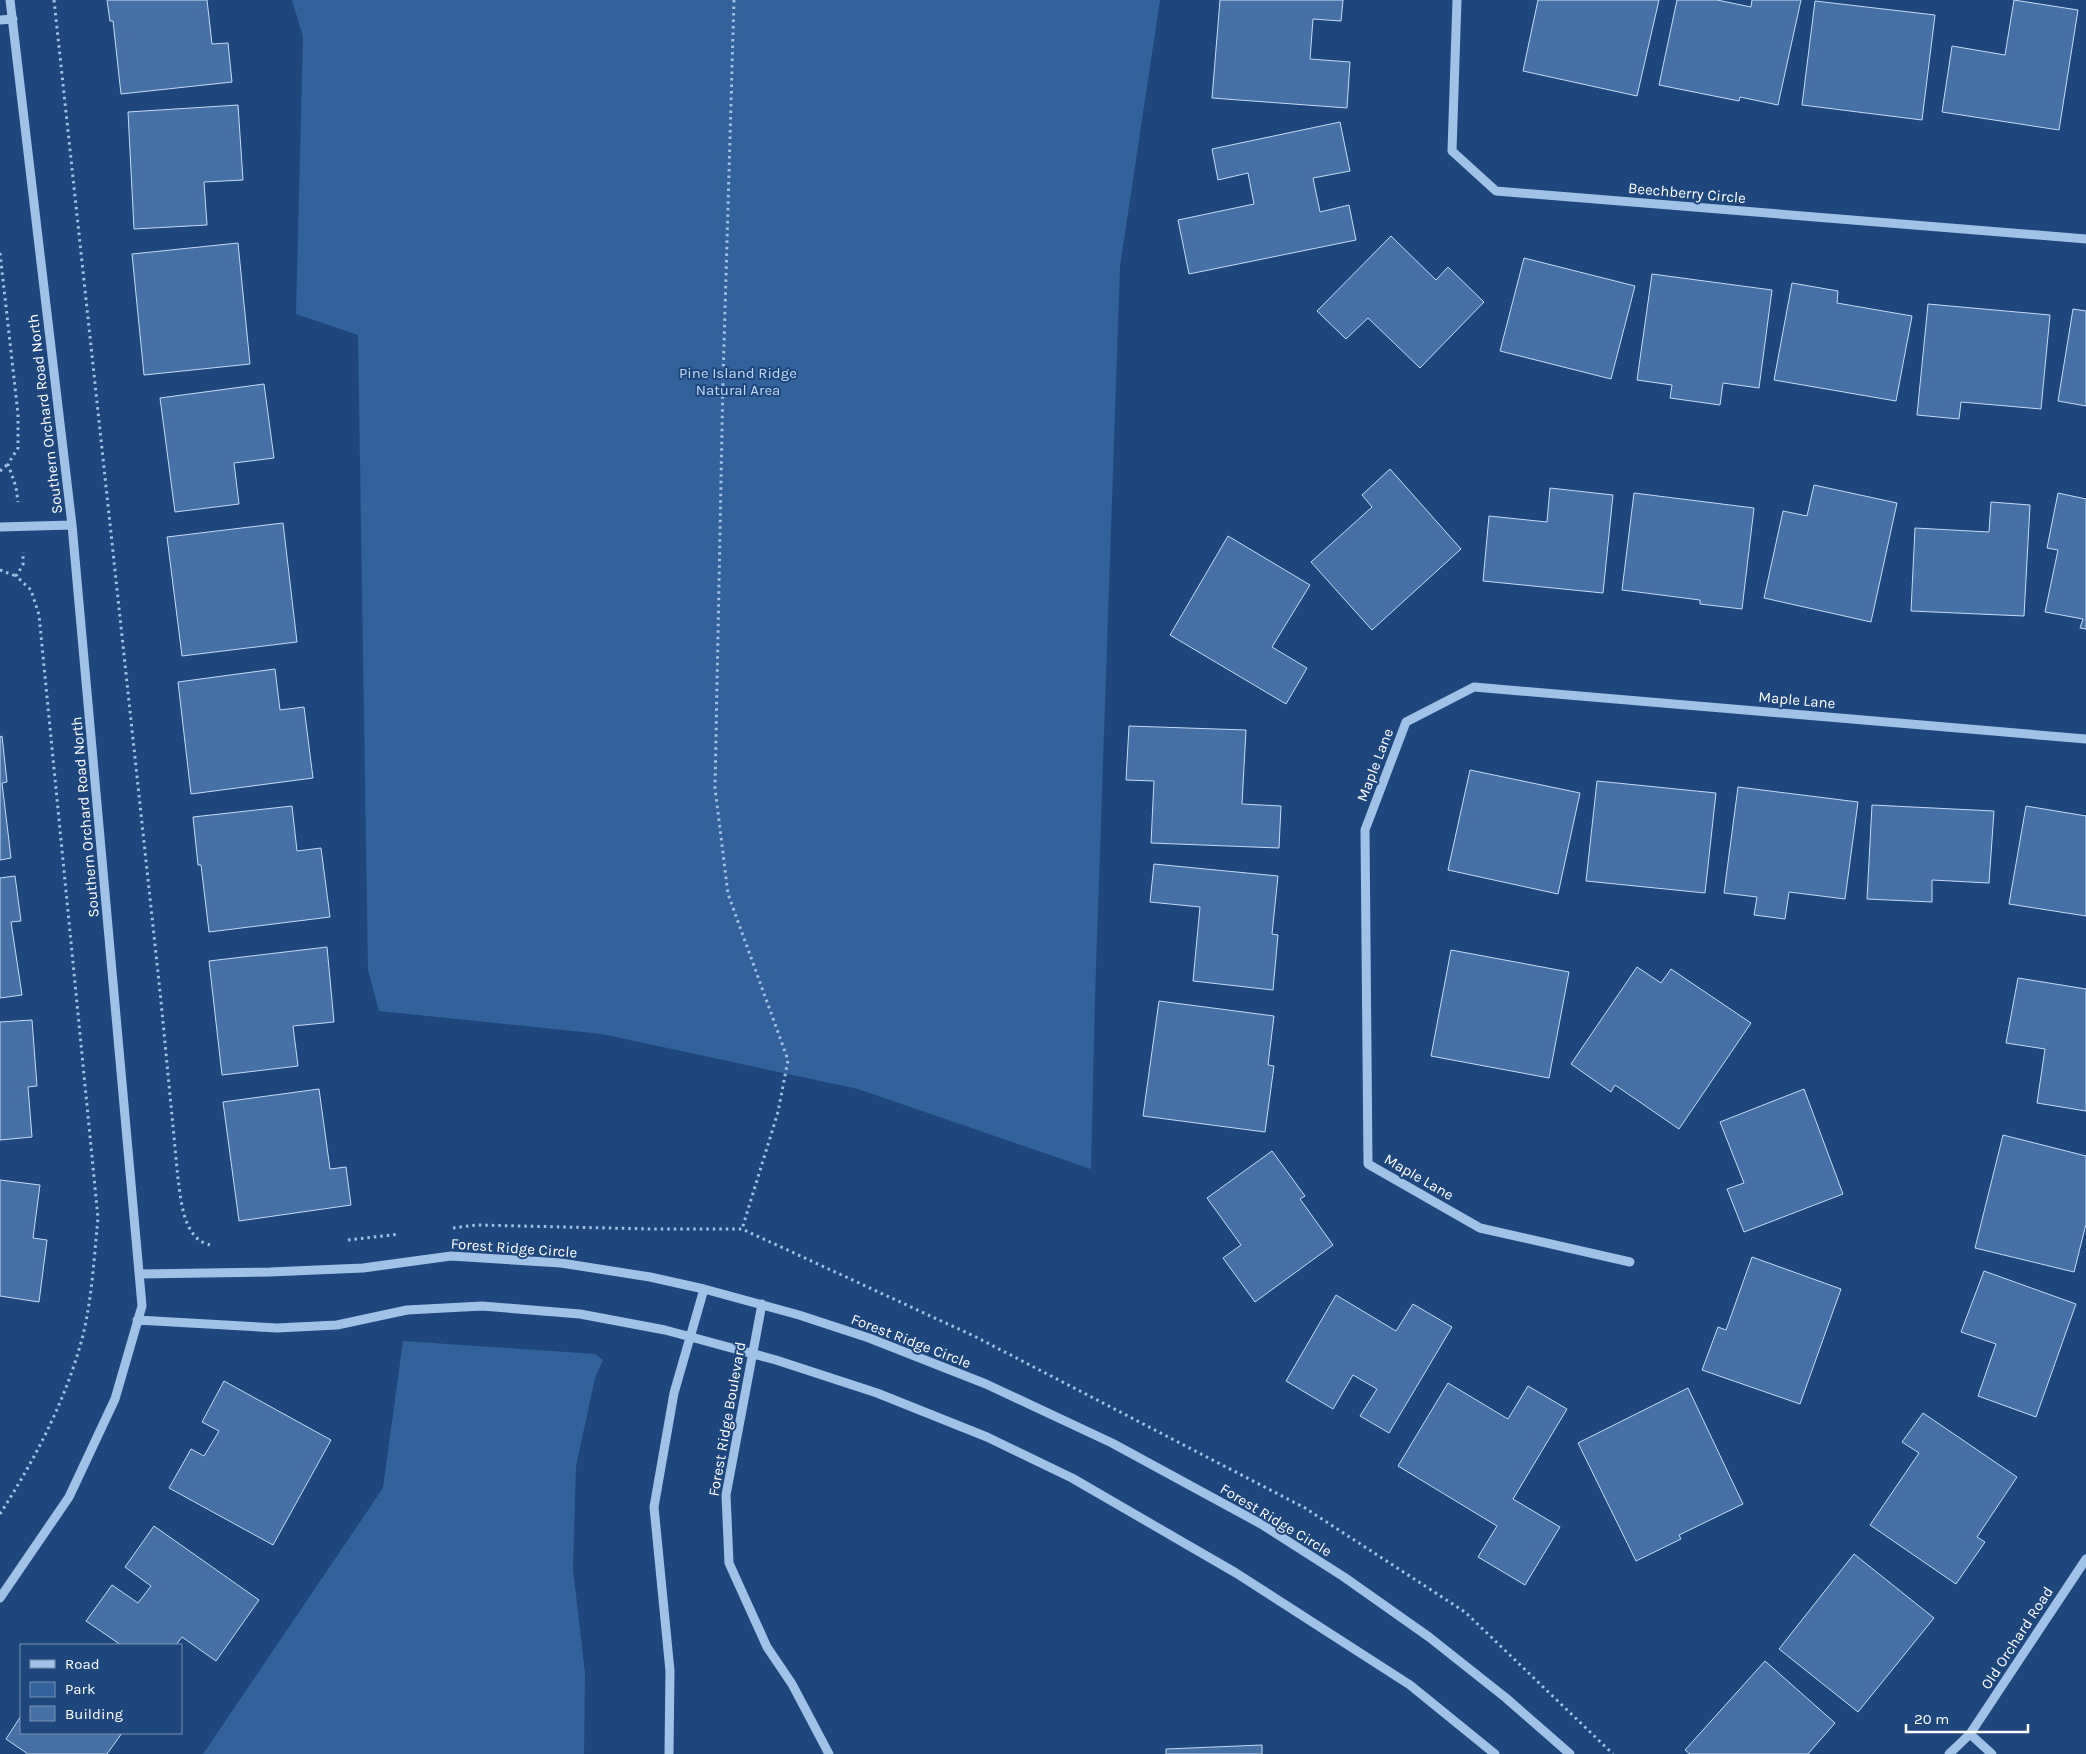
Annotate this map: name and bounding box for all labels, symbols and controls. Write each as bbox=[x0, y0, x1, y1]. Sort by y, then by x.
street label: Beechberry Circle bbox=[1627, 179, 1747, 207]
street label: Southern Orchard Road North bbox=[24, 313, 66, 515]
park label: Pine Island Ridge Natural Area bbox=[679, 364, 797, 399]
street label: Maple Lane bbox=[1758, 688, 1836, 712]
street label: Southern Orchard Road North bbox=[67, 716, 103, 918]
street label: Maple Lane bbox=[1353, 726, 1397, 804]
street label: Maple Lane bbox=[1381, 1150, 1457, 1204]
street label: Forest Ridge Circle bbox=[450, 1235, 578, 1261]
street label: Forest Ridge Circle bbox=[849, 1310, 973, 1372]
street label: Forest Ridge Boulevard bbox=[705, 1340, 749, 1498]
street label: Forest Ridge Circle bbox=[1217, 1480, 1335, 1560]
street label: Old Orchard Road bbox=[1977, 1583, 2057, 1693]
legend bbox=[20, 1644, 182, 1734]
text: Road bbox=[65, 1655, 100, 1673]
text: Park bbox=[65, 1680, 95, 1698]
scale bar bbox=[1906, 1702, 2028, 1734]
text: Building bbox=[65, 1705, 123, 1723]
text: 20 m bbox=[1914, 1710, 1949, 1728]

